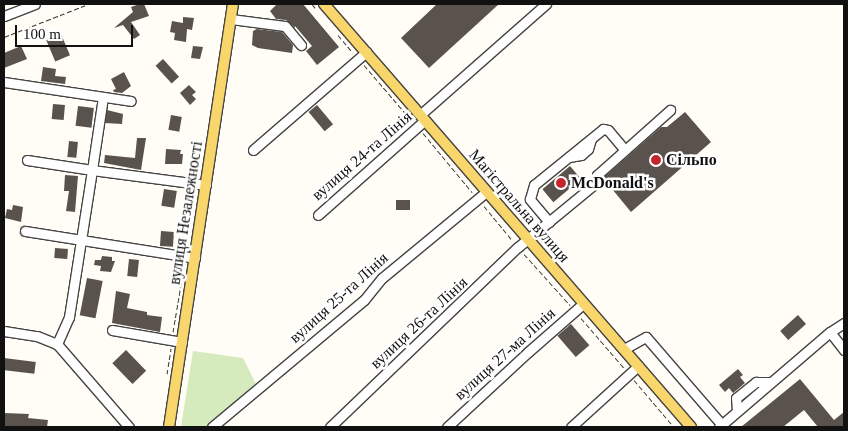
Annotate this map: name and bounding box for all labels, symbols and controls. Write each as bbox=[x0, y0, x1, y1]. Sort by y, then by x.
scale bar bbox=[18, 15, 135, 47]
text: 100 m bbox=[23, 26, 61, 42]
street label: вулиця 24-та Лінія bbox=[308, 107, 416, 205]
street label: вулиця Незалежності bbox=[165, 140, 207, 286]
street label: Магістральна вулиця bbox=[465, 146, 573, 266]
place label: Сільпо bbox=[666, 150, 717, 170]
marker: Сільпо bbox=[650, 154, 662, 166]
place label: McDonald's bbox=[571, 173, 654, 193]
marker: McDonald's bbox=[555, 177, 567, 189]
street label: вулиця 25-та Лінія bbox=[286, 249, 392, 347]
street label: вулиця 26-та Лінія bbox=[366, 273, 472, 373]
street label: вулиця 27-ма Лінія bbox=[451, 304, 559, 404]

